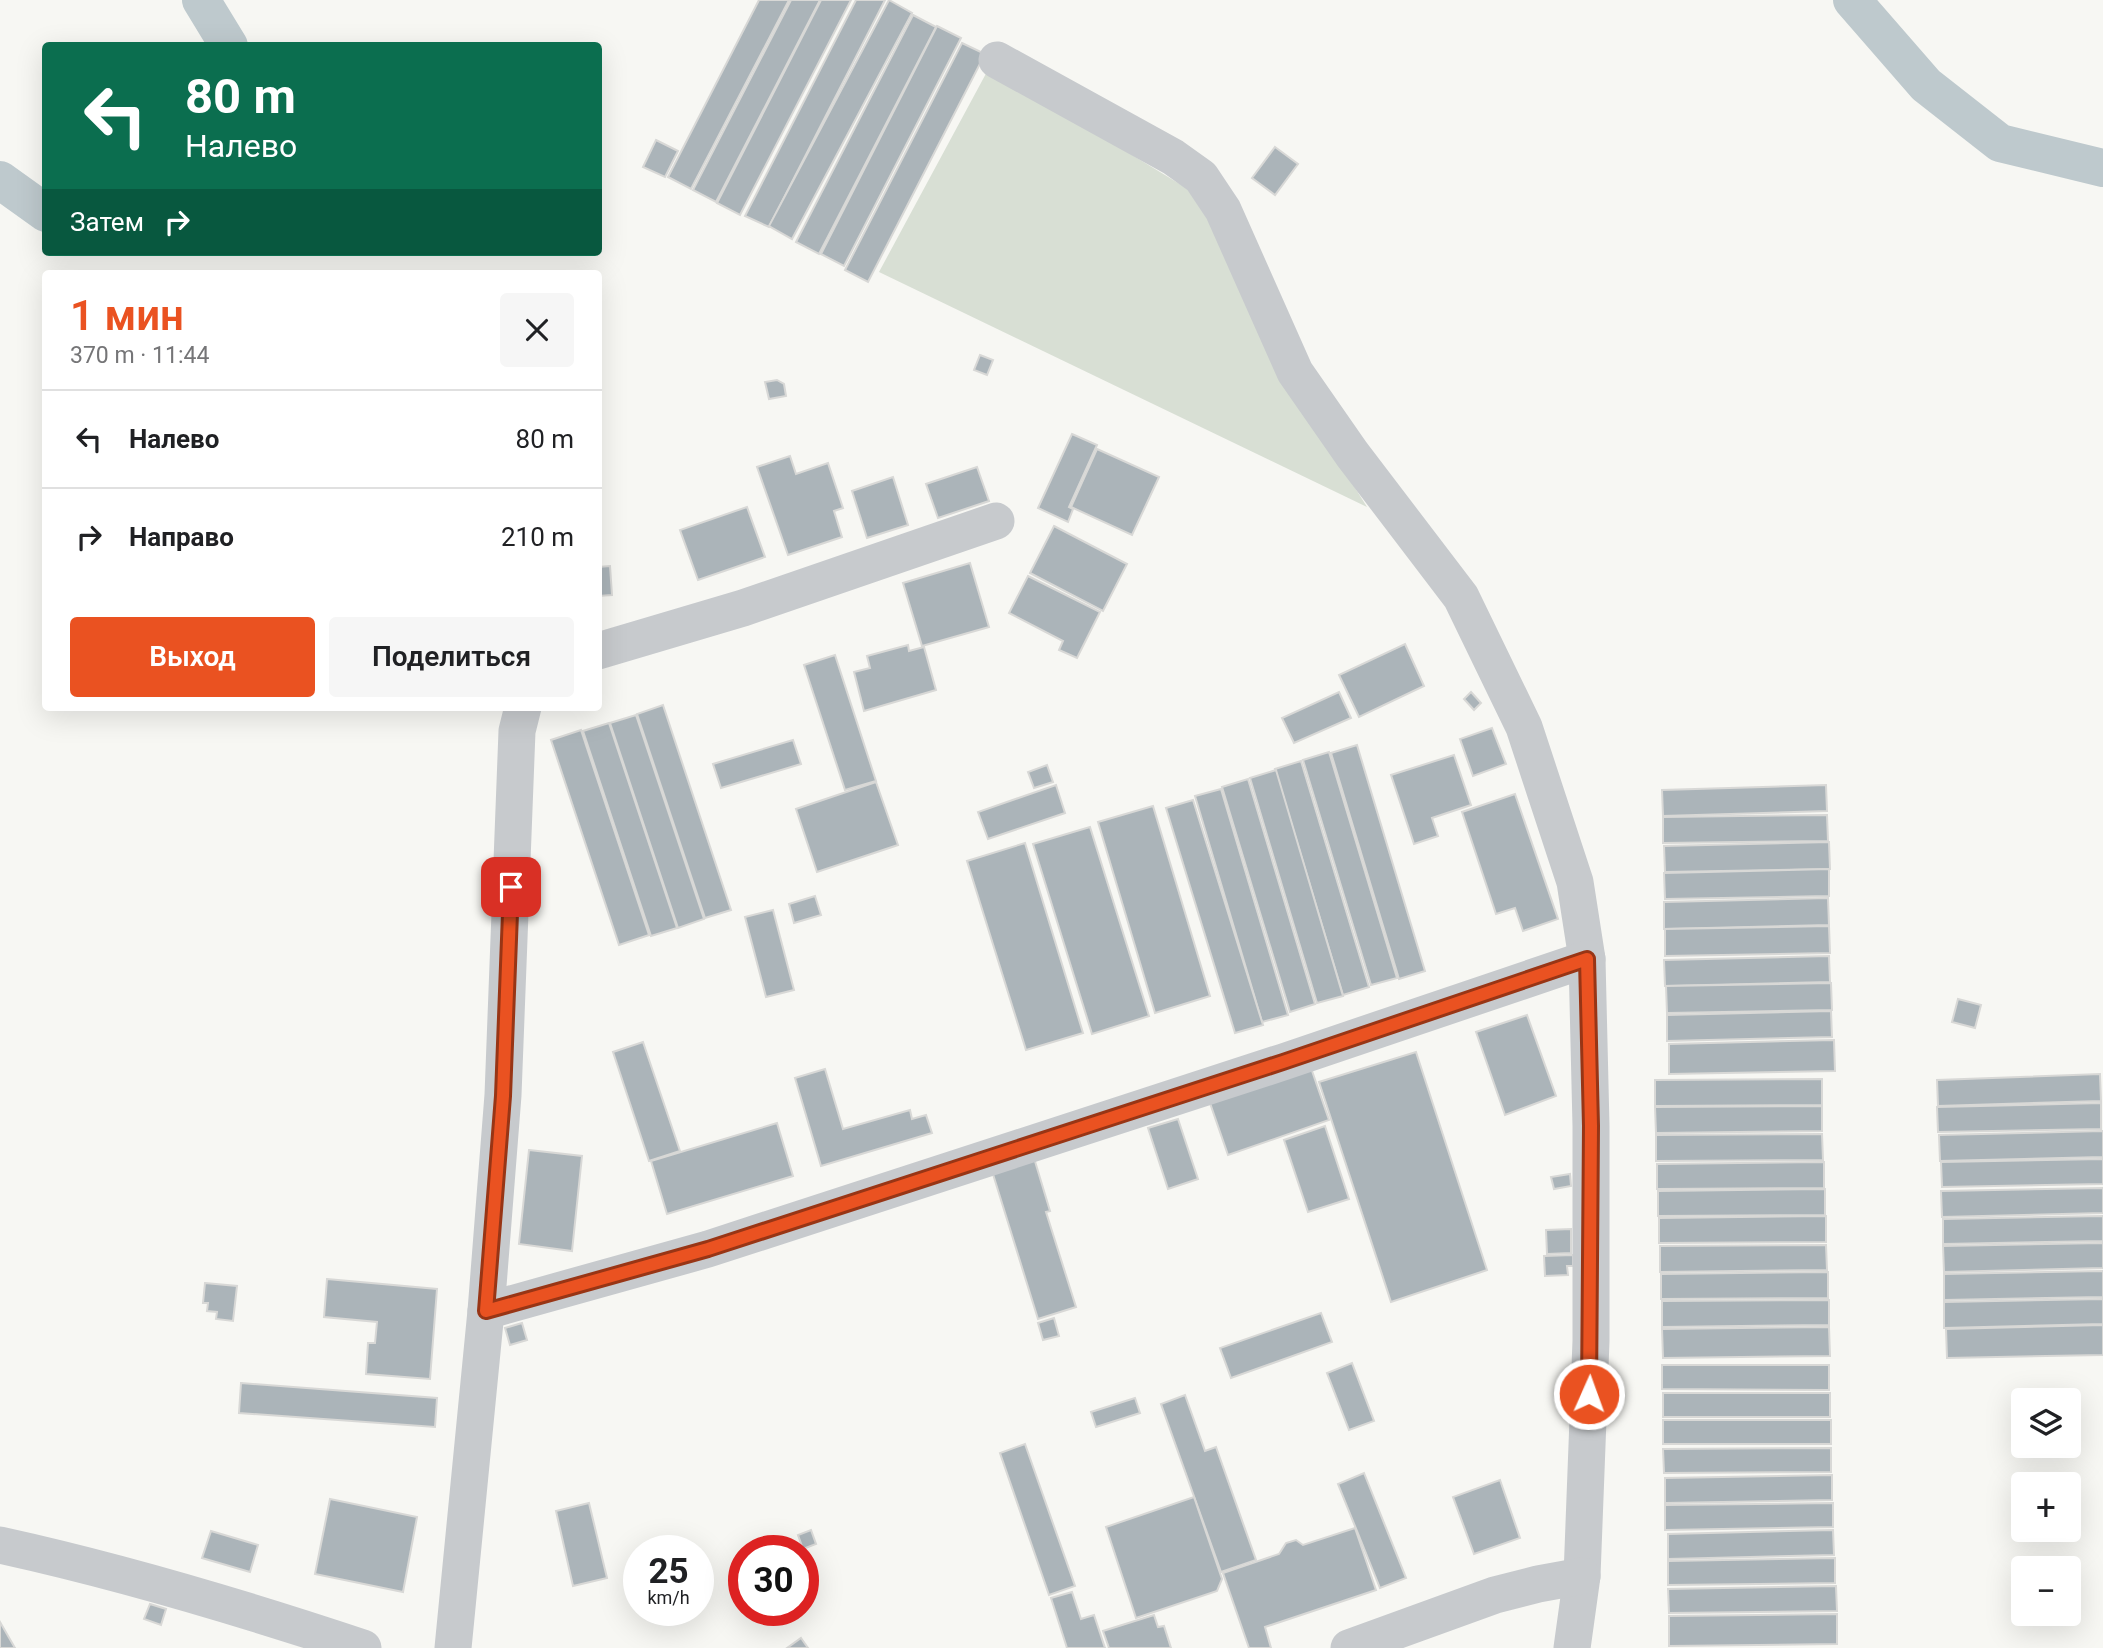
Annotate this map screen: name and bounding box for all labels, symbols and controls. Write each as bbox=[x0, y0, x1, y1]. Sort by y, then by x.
text: 80 m bbox=[185, 68, 296, 125]
icon: left bbox=[70, 70, 161, 161]
text: Налево bbox=[185, 127, 297, 165]
icon: right bbox=[158, 203, 196, 241]
text: Затем bbox=[70, 207, 144, 237]
text: 1 мин bbox=[70, 291, 184, 340]
button: close bbox=[500, 293, 574, 367]
text: 370 m · 11:44 bbox=[70, 342, 209, 369]
icon: left bbox=[70, 420, 108, 458]
text: Налево bbox=[129, 424, 219, 454]
text: 80 m bbox=[516, 424, 574, 454]
icon: right bbox=[70, 518, 108, 556]
text: Направо bbox=[129, 522, 234, 552]
text: 210 m bbox=[501, 522, 574, 552]
button: Выход bbox=[70, 617, 315, 697]
button: Поделиться bbox=[329, 617, 574, 697]
pin bbox=[481, 857, 541, 917]
icon: arrive bbox=[492, 868, 530, 906]
position arrow bbox=[1552, 1357, 1626, 1431]
map controls bbox=[2011, 1388, 2081, 1626]
button: layers bbox=[2011, 1388, 2081, 1458]
button: + bbox=[2011, 1472, 2081, 1542]
speed limit sign: 30 bbox=[728, 1535, 819, 1626]
text: 25 bbox=[648, 1551, 689, 1592]
button: − bbox=[2011, 1556, 2081, 1626]
text: km/h bbox=[647, 1587, 690, 1608]

